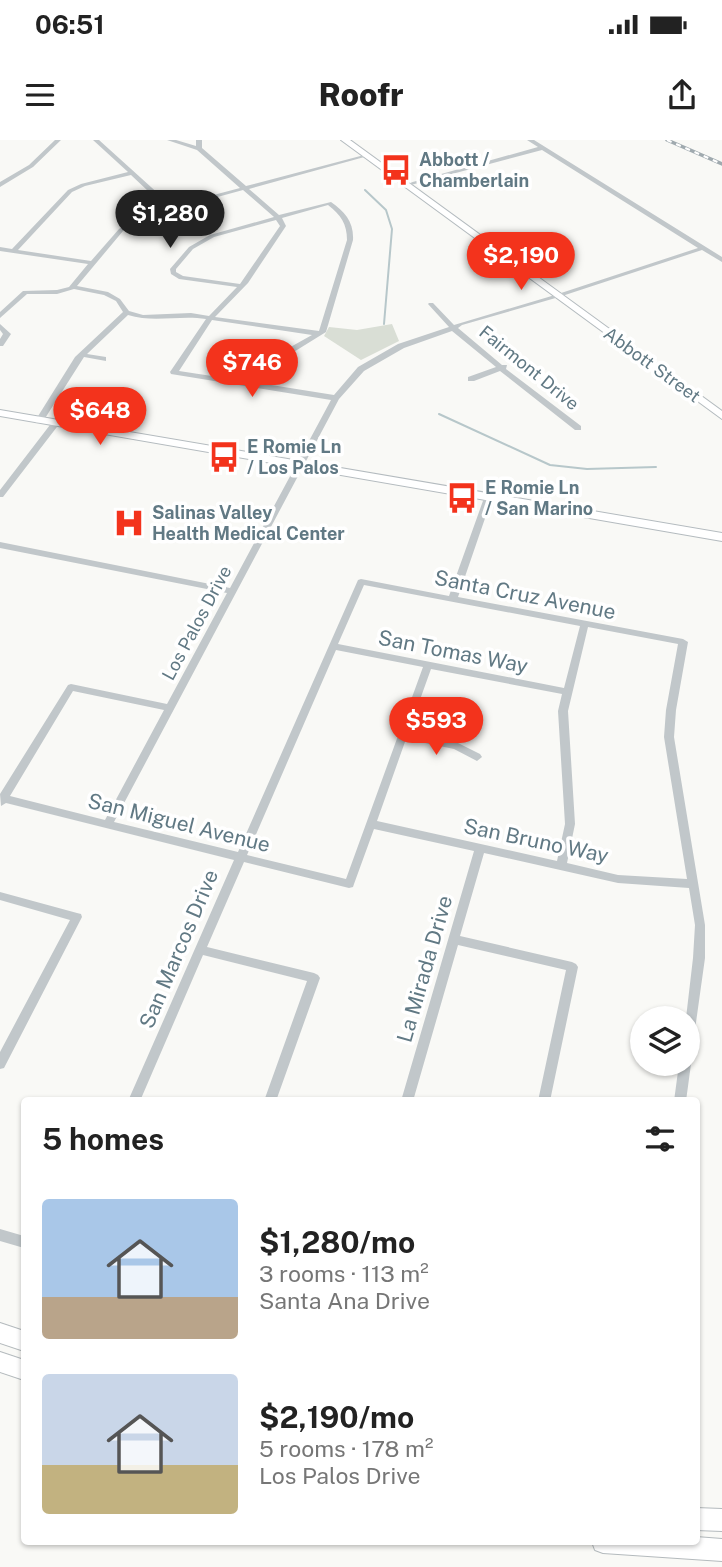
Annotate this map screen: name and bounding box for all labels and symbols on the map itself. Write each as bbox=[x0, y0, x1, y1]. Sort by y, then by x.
place label: Abbott / Chamberlain bbox=[419, 149, 529, 191]
bus stop icon: Abbott / Chamberlain bbox=[379, 153, 413, 187]
pin: $1,280 bbox=[113, 190, 227, 250]
pin: $2,190 bbox=[464, 232, 578, 292]
street label: Fairmont Drive bbox=[475, 321, 583, 414]
street label: Abbott Street bbox=[600, 323, 705, 407]
pin: $746 bbox=[211, 340, 293, 399]
pin: $648 bbox=[59, 387, 141, 447]
place label: E Romie Ln / Los Palos bbox=[247, 436, 341, 478]
bus stop icon: E Romie Ln / Los Palos bbox=[207, 440, 241, 474]
place label: E Romie Ln / San Marino bbox=[485, 477, 593, 519]
bus stop icon: E Romie Ln / San Marino bbox=[445, 481, 479, 515]
place label: Salinas Valley Health Medical Center bbox=[152, 502, 345, 544]
hospital icon: Salinas Valley Health Medical Center bbox=[112, 506, 146, 540]
street label: Los Palos Drive bbox=[158, 562, 236, 684]
street label: Santa Cruz Avenue bbox=[432, 565, 618, 624]
street label: San Tomas Way bbox=[376, 625, 530, 678]
pin: $593 bbox=[395, 698, 477, 757]
street label: San Miguel Avenue bbox=[85, 788, 273, 857]
street label: San Bruno Way bbox=[461, 813, 611, 868]
street label: San Marcos Drive bbox=[134, 866, 223, 1032]
street label: La Mirada Drive bbox=[392, 893, 457, 1045]

